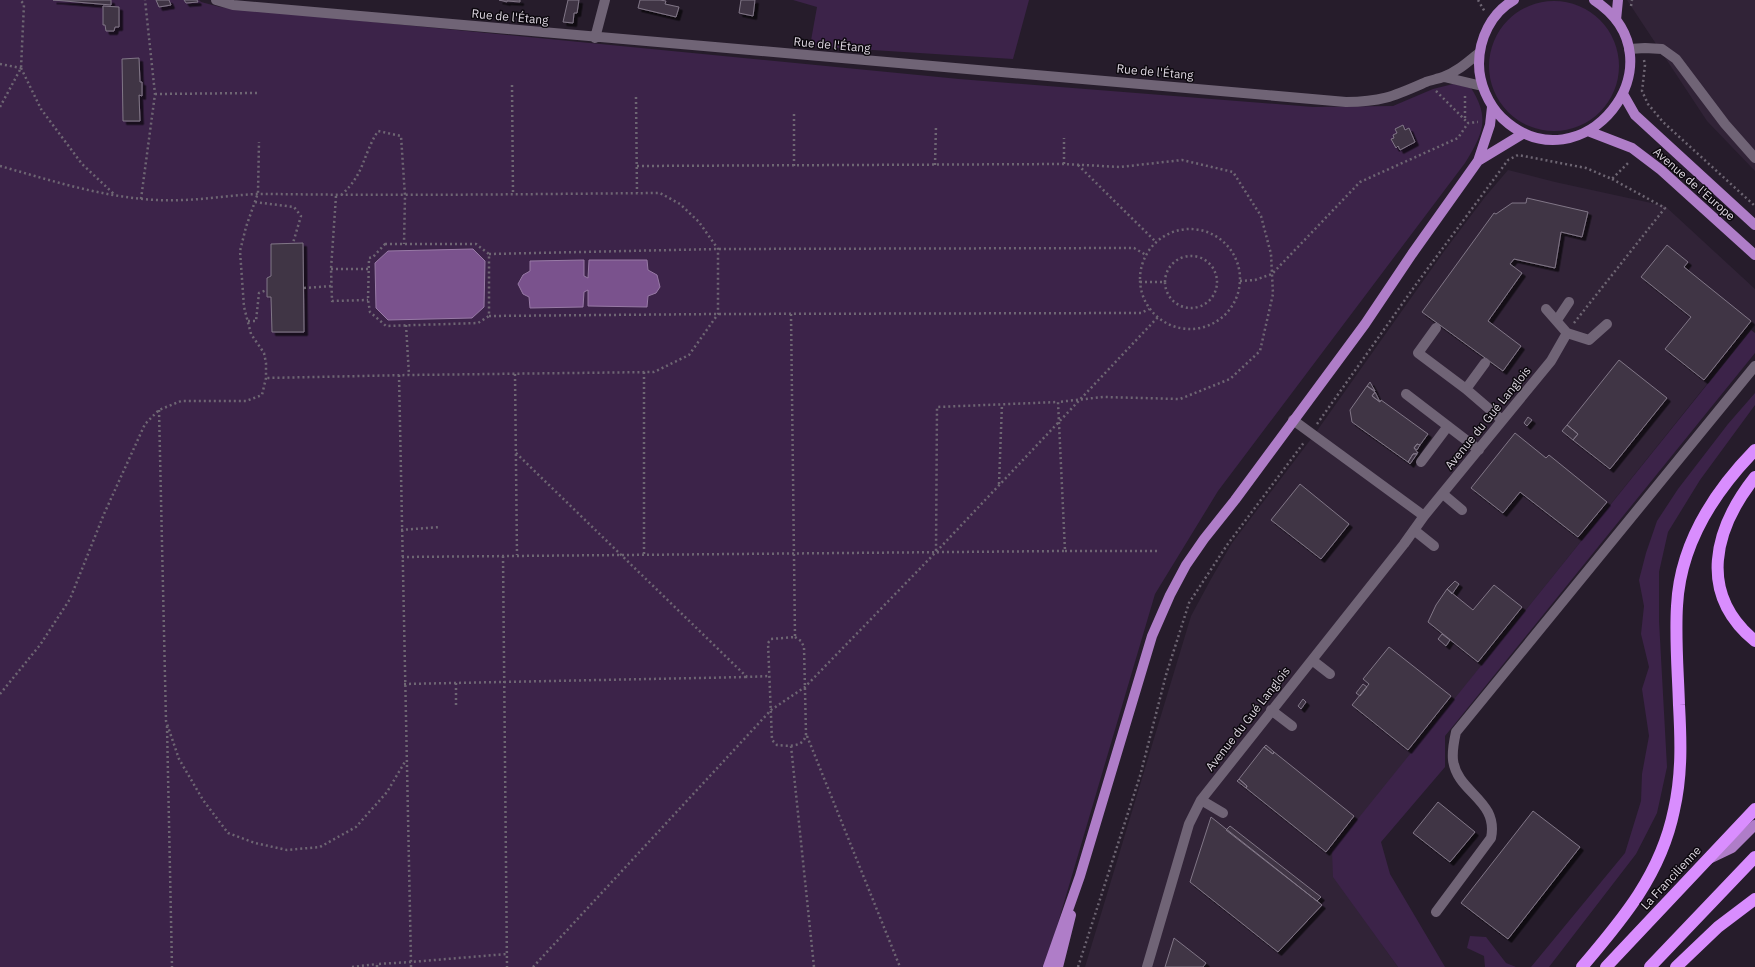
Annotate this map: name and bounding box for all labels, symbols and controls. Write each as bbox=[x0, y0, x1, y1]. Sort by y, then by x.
street label: Rue de l'Étang bbox=[471, 6, 550, 27]
street label: Rue de l'Étang bbox=[793, 34, 872, 55]
street label: Rue de l'Étang bbox=[1116, 61, 1195, 82]
street label: Avenue de l'Europe bbox=[1650, 144, 1739, 224]
street label: Avenue du Gué Langlois bbox=[1441, 363, 1534, 472]
street label: Avenue du Gué Langlois bbox=[1202, 663, 1293, 774]
street label: La Francilienne bbox=[1637, 842, 1704, 913]

